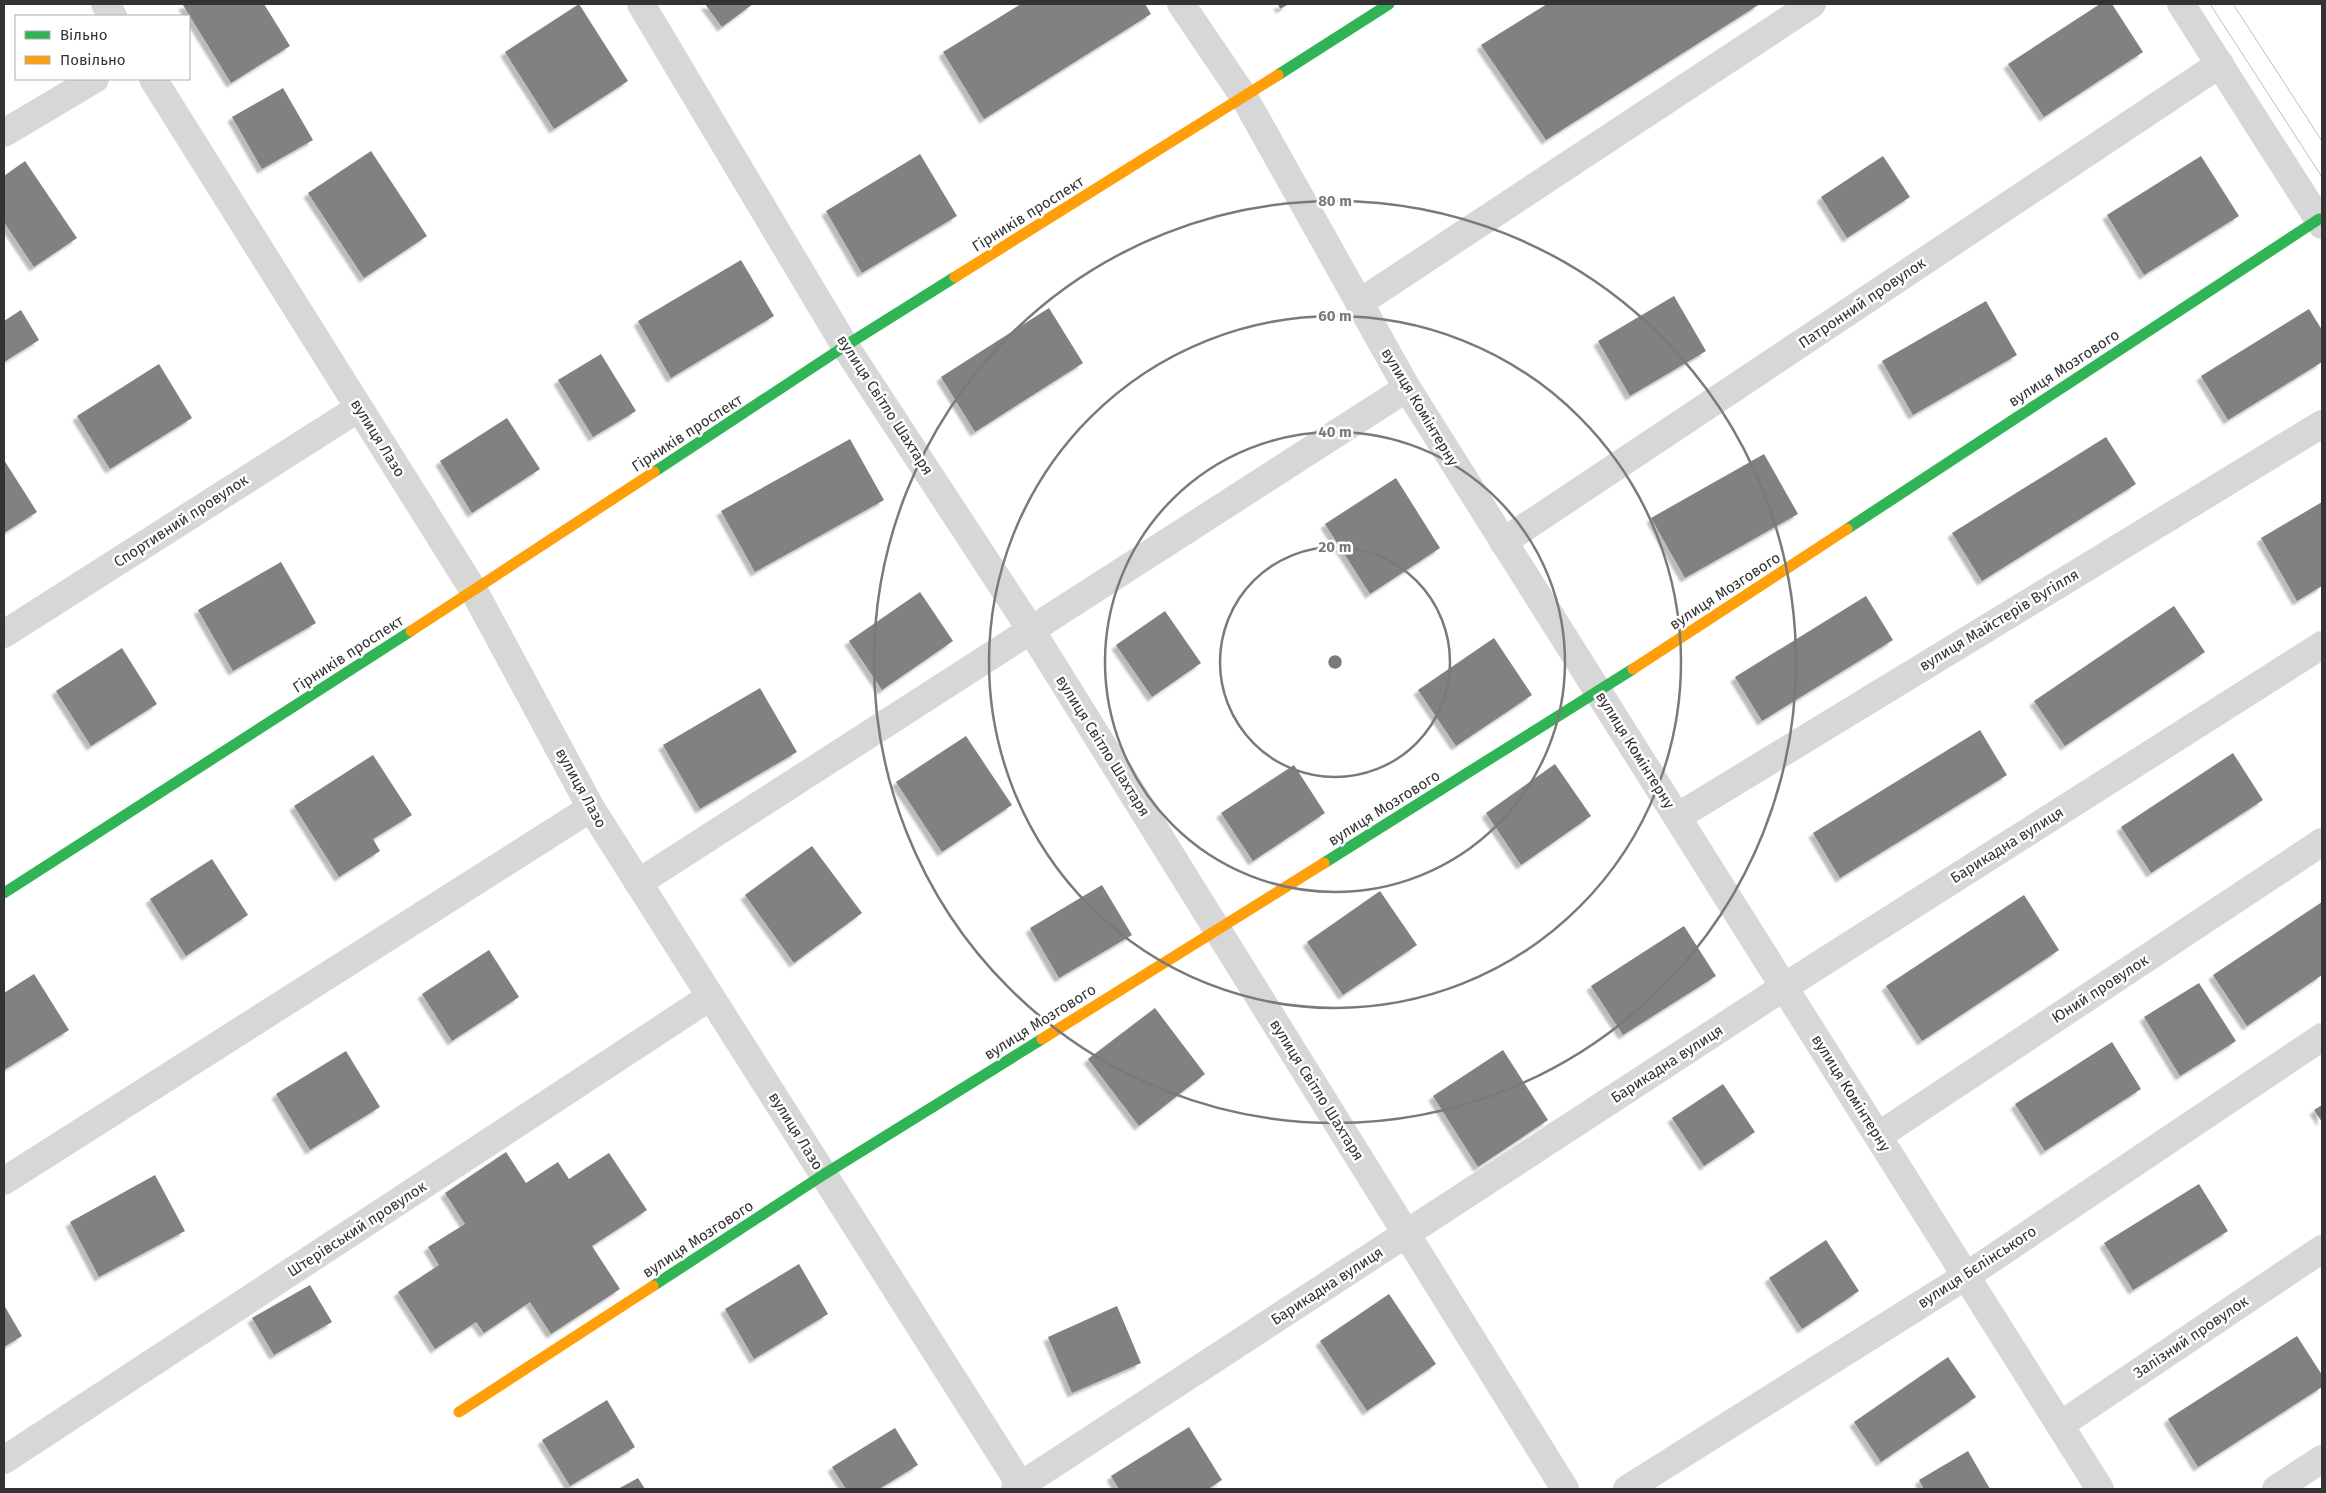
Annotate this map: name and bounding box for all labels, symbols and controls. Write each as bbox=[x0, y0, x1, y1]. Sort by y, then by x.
legend bbox=[15, 15, 190, 80]
text: Вільно bbox=[60, 26, 107, 44]
text: Повільно bbox=[60, 51, 126, 69]
street label: Гірників проспект bbox=[969, 172, 1087, 256]
text: 80 m bbox=[1318, 192, 1352, 210]
street label: Патронний провулок bbox=[1795, 254, 1929, 352]
text: 60 m bbox=[1318, 307, 1352, 325]
street label: вулиця Мозгового bbox=[2005, 325, 2123, 411]
street label: вулиця Світло Шахтаря bbox=[833, 332, 937, 478]
street label: вулиця Комінтерну bbox=[1378, 345, 1463, 470]
street label: Гірників проспект bbox=[628, 390, 746, 476]
street label: вулиця Лазо bbox=[347, 396, 409, 480]
text: 40 m bbox=[1318, 423, 1352, 441]
street label: Спортивний провулок bbox=[110, 471, 252, 571]
text: 20 m bbox=[1319, 538, 1351, 556]
street label: вулиця Мозгового bbox=[1666, 548, 1784, 634]
street label: вулиця Майстерів Вугілля bbox=[1916, 565, 2082, 675]
street label: Гірників проспект bbox=[289, 611, 407, 697]
centre of rings bbox=[1326, 653, 1344, 671]
street label: вулиця Світло Шахтаря bbox=[1052, 672, 1154, 820]
street label: вулиця Комінтерну bbox=[1592, 688, 1679, 812]
street label: вулиця Лазо bbox=[552, 745, 610, 831]
street label: вулиця Мозгового bbox=[1325, 766, 1443, 850]
street label: Барикадна вулиця bbox=[1947, 803, 2067, 887]
street label: Юний провулок bbox=[2048, 951, 2152, 1027]
street label: вулиця Мозгового bbox=[981, 980, 1099, 1064]
street label: вулиця Світло Шахтаря bbox=[1266, 1016, 1368, 1164]
street label: Барикадна вулиця bbox=[1608, 1021, 1726, 1107]
street label: вулиця Комінтерну bbox=[1808, 1031, 1895, 1155]
street label: вулиця Лазо bbox=[765, 1089, 827, 1173]
street label: Штерівський провулок bbox=[284, 1177, 430, 1281]
street label: вулиця Мозгового bbox=[639, 1196, 757, 1282]
street label: вулиця Бєлінського bbox=[1914, 1222, 2040, 1312]
street label: Барикадна вулиця bbox=[1268, 1243, 1386, 1329]
street label: Залізний провулок bbox=[2130, 1292, 2252, 1382]

